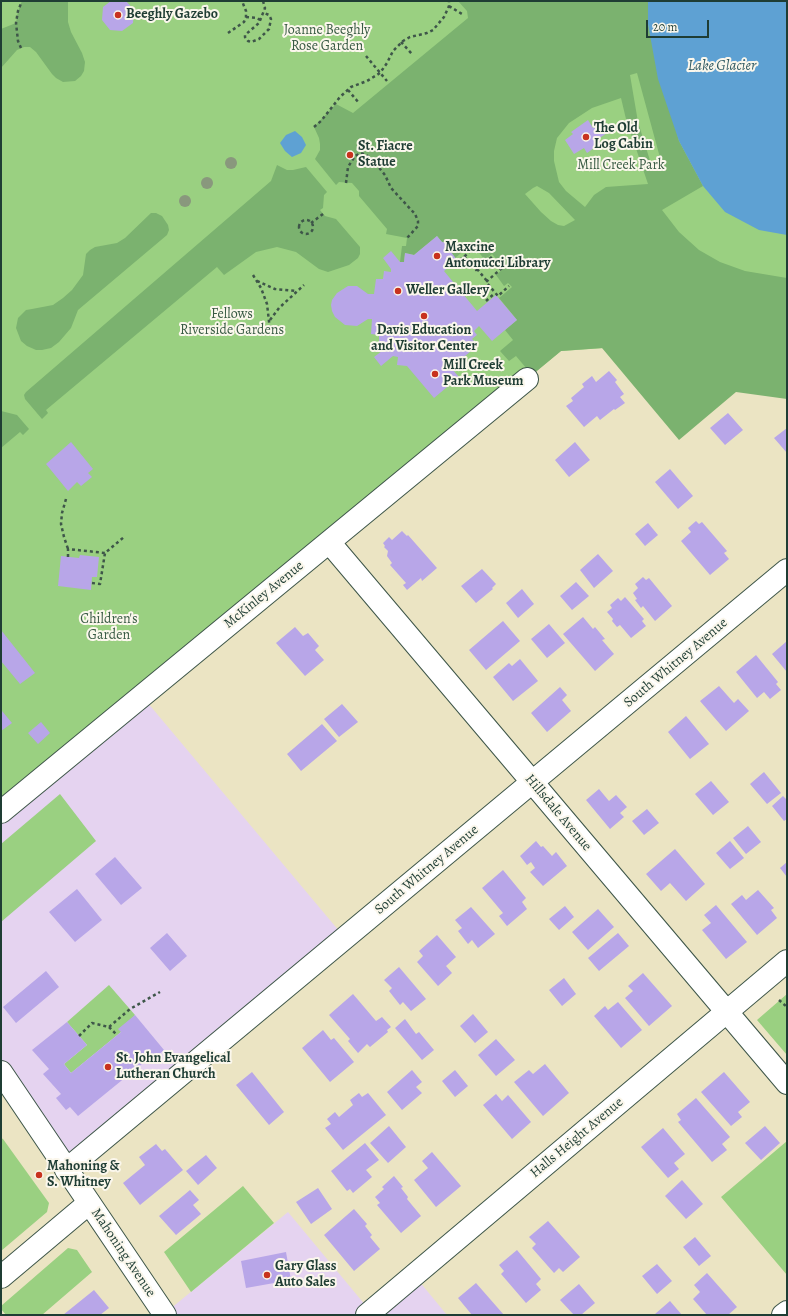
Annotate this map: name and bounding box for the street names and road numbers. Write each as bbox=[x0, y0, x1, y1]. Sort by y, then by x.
street label: McKinley Avenue bbox=[221, 558, 307, 632]
street label: South Whitney Avenue bbox=[621, 615, 731, 711]
street label: Hillsdale Avenue bbox=[521, 771, 595, 855]
street label: South Whitney Avenue bbox=[372, 822, 482, 918]
street label: Halls Height Avenue bbox=[527, 1094, 627, 1182]
street label: Mahoning Avenue bbox=[87, 1205, 159, 1301]

